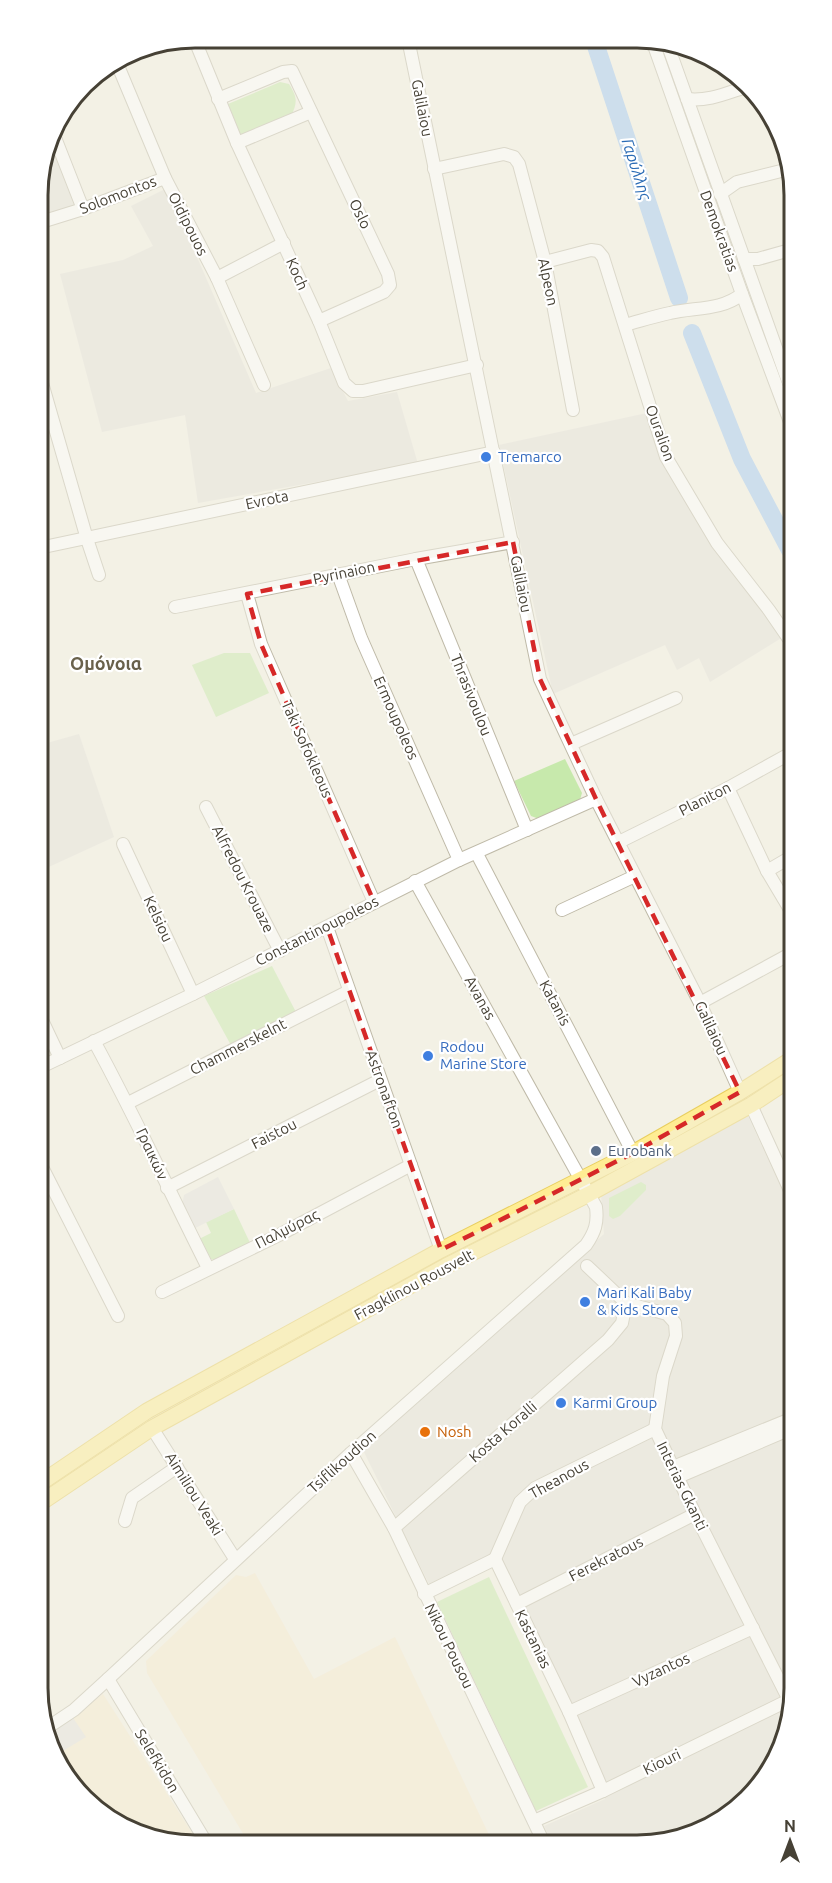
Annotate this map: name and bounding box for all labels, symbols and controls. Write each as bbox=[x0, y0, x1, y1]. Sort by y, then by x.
street label: Galilaiou bbox=[409, 78, 436, 138]
water label: Γαρύλλης bbox=[618, 136, 656, 203]
street label: Solomontos bbox=[77, 172, 159, 217]
street label: Demokratias bbox=[697, 188, 742, 274]
street label: Oidipouos bbox=[165, 189, 212, 258]
street label: Oslo bbox=[346, 196, 375, 231]
street label: Koch bbox=[283, 255, 312, 292]
street label: Alpeon bbox=[535, 257, 562, 307]
street label: Ouralion bbox=[642, 402, 678, 463]
place label: Tremarco bbox=[498, 448, 562, 465]
marker: Tremarco bbox=[479, 450, 493, 464]
street label: Evrota bbox=[244, 487, 290, 512]
street label: Galilaiou bbox=[508, 554, 535, 614]
street label: Pyrinaion bbox=[311, 558, 376, 587]
street label: Thrasivoulou bbox=[447, 652, 496, 738]
district label: Ομόνοια bbox=[70, 653, 142, 673]
street label: Ermoupoleos bbox=[371, 673, 422, 762]
street label: Taki Sofokleous bbox=[278, 697, 337, 800]
street label: Planiton bbox=[676, 778, 734, 819]
street label: Alfredou Krouaze bbox=[209, 822, 278, 935]
street label: Constantinoupoleos bbox=[252, 892, 381, 969]
street label: Kelsiou bbox=[140, 893, 176, 944]
street label: Avanas bbox=[462, 973, 499, 1023]
street label: Katanis bbox=[536, 977, 574, 1028]
street label: Galilaiou bbox=[692, 998, 731, 1058]
street label: Chammerskelnt bbox=[187, 1015, 289, 1078]
place label: Rodou Marine Store bbox=[440, 1038, 527, 1072]
street label: Astronafton bbox=[362, 1047, 406, 1130]
marker: Rodou Marine Store bbox=[421, 1049, 435, 1063]
street label: Faistou bbox=[248, 1115, 299, 1152]
street label: Γραικών bbox=[133, 1125, 172, 1182]
place label: Eurobank bbox=[608, 1142, 672, 1159]
marker: Eurobank bbox=[589, 1144, 603, 1158]
street label: Παλμύρας bbox=[252, 1205, 321, 1252]
street label: Fragklinou Rousvelt bbox=[351, 1246, 476, 1323]
place label: Mari Kali Baby & Kids Store bbox=[597, 1284, 692, 1318]
marker: Mari Kali Baby & Kids Store bbox=[578, 1295, 592, 1309]
place label: Karmi Group bbox=[573, 1394, 657, 1411]
marker: Karmi Group bbox=[554, 1396, 568, 1410]
street label: Kosta Koralli bbox=[465, 1398, 540, 1466]
place label: Nosh bbox=[437, 1423, 472, 1440]
marker: Nosh bbox=[418, 1425, 432, 1439]
street label: Tsiflikoudion bbox=[304, 1427, 379, 1497]
street label: Interias Gkanti bbox=[654, 1439, 711, 1533]
street label: Aimiliou Veaki bbox=[162, 1449, 227, 1538]
street label: Theanous bbox=[526, 1455, 591, 1502]
street label: Ferekratous bbox=[566, 1533, 646, 1584]
street label: Nikou Pousou bbox=[422, 1601, 477, 1691]
street label: Kastanias bbox=[512, 1607, 555, 1671]
street label: Vyzantos bbox=[630, 1649, 692, 1690]
street label: Selefkidon bbox=[132, 1726, 183, 1796]
street label: Kiouri bbox=[640, 1745, 683, 1778]
north arrow bbox=[760, 1811, 820, 1871]
text: N bbox=[784, 1817, 796, 1835]

